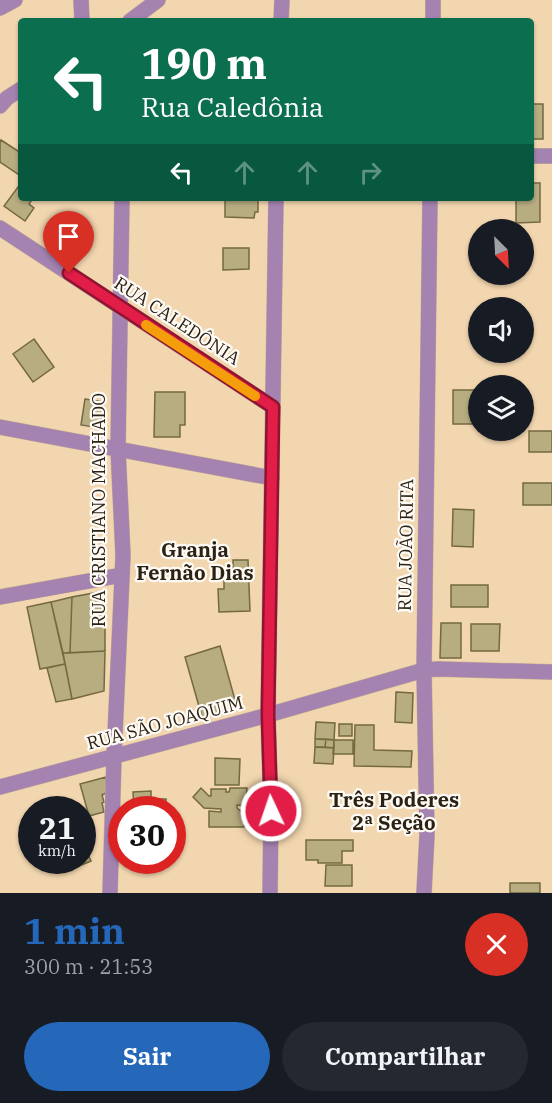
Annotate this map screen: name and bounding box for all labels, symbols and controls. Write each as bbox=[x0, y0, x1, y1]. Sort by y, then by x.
text: 190 m bbox=[141, 36, 267, 91]
icon: left bbox=[42, 42, 120, 120]
text: Rua Caledônia bbox=[141, 89, 324, 124]
icon: left bbox=[165, 156, 198, 189]
icon: ahead bbox=[228, 156, 261, 189]
icon: ahead bbox=[291, 156, 324, 189]
icon: right bbox=[354, 156, 387, 189]
pin bbox=[43, 211, 94, 273]
north arrow bbox=[468, 219, 534, 285]
map controls bbox=[468, 219, 534, 441]
icon: arrive bbox=[52, 220, 85, 253]
street label: RUA CALEDÔNIA bbox=[110, 271, 245, 370]
button: sound bbox=[468, 297, 534, 363]
button: layers bbox=[468, 375, 534, 441]
street label: RUA CRISTIANO MACHADO bbox=[87, 393, 110, 627]
street label: RUA JOÃO RITA bbox=[393, 478, 418, 611]
district label: Granja Fernão Dias bbox=[136, 536, 254, 586]
street label: RUA SÃO JOAQUIM bbox=[84, 691, 246, 754]
position arrow bbox=[239, 779, 303, 843]
district label: Três Poderes 2ª Seção bbox=[329, 786, 459, 836]
speed limit sign: 30 bbox=[108, 796, 186, 874]
text: 21 bbox=[39, 808, 75, 847]
text: km/h bbox=[38, 841, 76, 860]
text: 1 min bbox=[24, 907, 125, 954]
button: close bbox=[465, 913, 528, 976]
text: 300 m · 21:53 bbox=[24, 953, 153, 980]
button: Sair bbox=[24, 1022, 270, 1091]
button: Compartilhar bbox=[282, 1022, 528, 1091]

